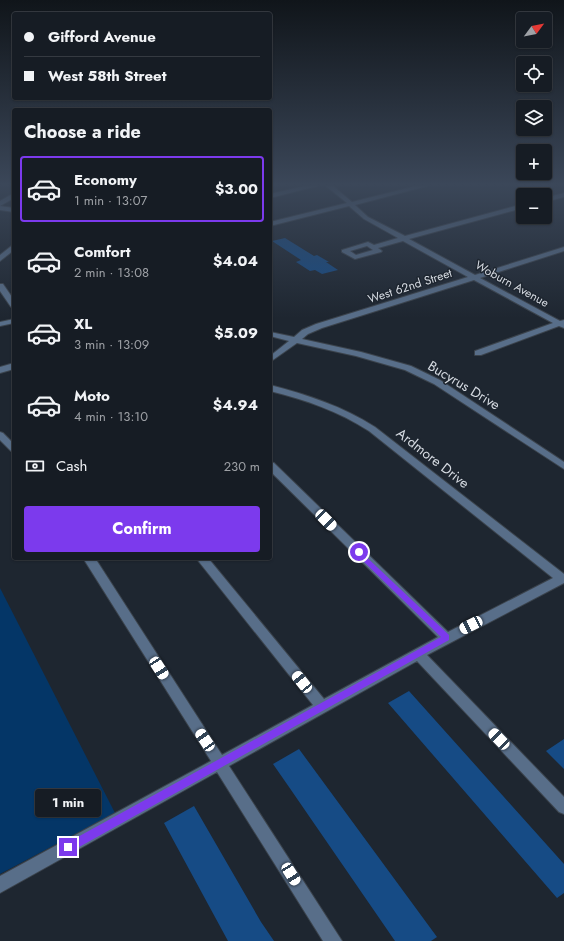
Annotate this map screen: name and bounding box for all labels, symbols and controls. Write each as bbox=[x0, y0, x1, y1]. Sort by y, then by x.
north arrow bbox=[516, 12, 552, 48]
map controls bbox=[516, 12, 552, 224]
text: Gifford Avenue bbox=[48, 26, 156, 48]
button: locate bbox=[516, 56, 552, 92]
text: West 58th Street bbox=[48, 65, 166, 87]
button: layers bbox=[516, 100, 552, 136]
text: Choose a ride bbox=[24, 119, 141, 145]
button: + bbox=[516, 144, 552, 180]
text: Economy bbox=[74, 169, 137, 191]
icon: car bbox=[26, 171, 62, 207]
text: $3.00 bbox=[215, 178, 258, 200]
button: − bbox=[516, 188, 552, 224]
text: 1 min · 13:07 bbox=[74, 191, 147, 210]
text: Comfort bbox=[74, 241, 131, 263]
icon: car bbox=[26, 243, 62, 279]
text: $4.04 bbox=[213, 250, 258, 272]
street label: Woburn Avenue bbox=[472, 256, 552, 312]
text: 2 min · 13:08 bbox=[74, 263, 149, 282]
street label: West 62nd Street bbox=[366, 264, 455, 308]
text: XL bbox=[74, 313, 92, 335]
icon: car bbox=[26, 315, 62, 351]
text: $5.09 bbox=[214, 322, 258, 344]
text: 3 min · 13:09 bbox=[74, 335, 149, 354]
street label: Bucyrus Drive bbox=[424, 356, 504, 414]
text: Moto bbox=[74, 385, 110, 407]
icon: car bbox=[26, 387, 62, 423]
text: $4.94 bbox=[213, 394, 258, 416]
text: 4 min · 13:10 bbox=[74, 407, 148, 426]
street label: Ardmore Drive bbox=[392, 423, 474, 493]
icon: cash bbox=[24, 455, 46, 477]
text: Cash bbox=[56, 455, 87, 477]
text: 230 m bbox=[224, 457, 260, 476]
button: Confirm bbox=[24, 506, 260, 552]
car bbox=[313, 507, 339, 533]
route start bbox=[350, 543, 368, 561]
car bbox=[458, 614, 484, 636]
car bbox=[147, 655, 171, 681]
car bbox=[290, 669, 314, 695]
car bbox=[486, 726, 512, 752]
car bbox=[193, 727, 217, 753]
callout: 1 min bbox=[35, 789, 101, 817]
text: 1 min bbox=[52, 793, 84, 812]
route end bbox=[59, 838, 77, 856]
car bbox=[280, 861, 302, 887]

